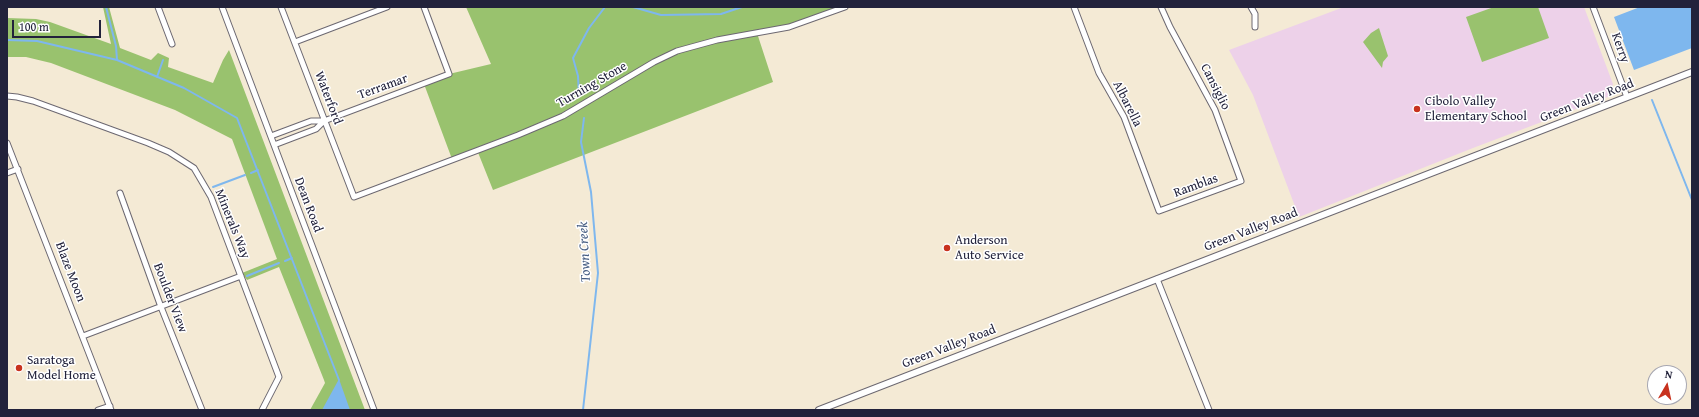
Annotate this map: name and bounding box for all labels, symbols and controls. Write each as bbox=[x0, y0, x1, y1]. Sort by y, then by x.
scale bar bbox=[14, 12, 103, 38]
text: 100 m bbox=[19, 18, 49, 35]
street label: Kerry bbox=[1607, 31, 1633, 65]
street label: Turning Stone bbox=[554, 59, 630, 111]
street label: Cansiglio bbox=[1197, 61, 1233, 113]
street label: Waterford bbox=[311, 69, 345, 127]
street label: Terramar bbox=[356, 71, 410, 103]
street label: Green Valley Road bbox=[1538, 76, 1636, 126]
street label: Albarella bbox=[1109, 79, 1145, 129]
place label: Cibolo Valley Elementary School bbox=[1425, 94, 1527, 125]
marker: Cibolo Valley Elementary School bbox=[1412, 104, 1422, 114]
street label: Ramblas bbox=[1172, 171, 1220, 201]
street label: Dean Road bbox=[290, 175, 326, 235]
street label: Minerals Way bbox=[211, 187, 253, 261]
street label: Green Valley Road bbox=[1202, 205, 1300, 255]
water label: Town Creek bbox=[575, 221, 595, 283]
place label: Anderson Auto Service bbox=[955, 233, 1024, 264]
street label: Blaze Moon bbox=[51, 240, 89, 304]
marker: Anderson Auto Service bbox=[942, 243, 952, 253]
street label: Boulder View bbox=[150, 261, 190, 335]
street label: Green Valley Road bbox=[900, 322, 998, 372]
place label: Saratoga Model Home bbox=[27, 353, 96, 384]
marker: Saratoga Model Home bbox=[14, 363, 24, 373]
north arrow bbox=[1647, 365, 1687, 405]
text: N bbox=[1664, 366, 1674, 383]

